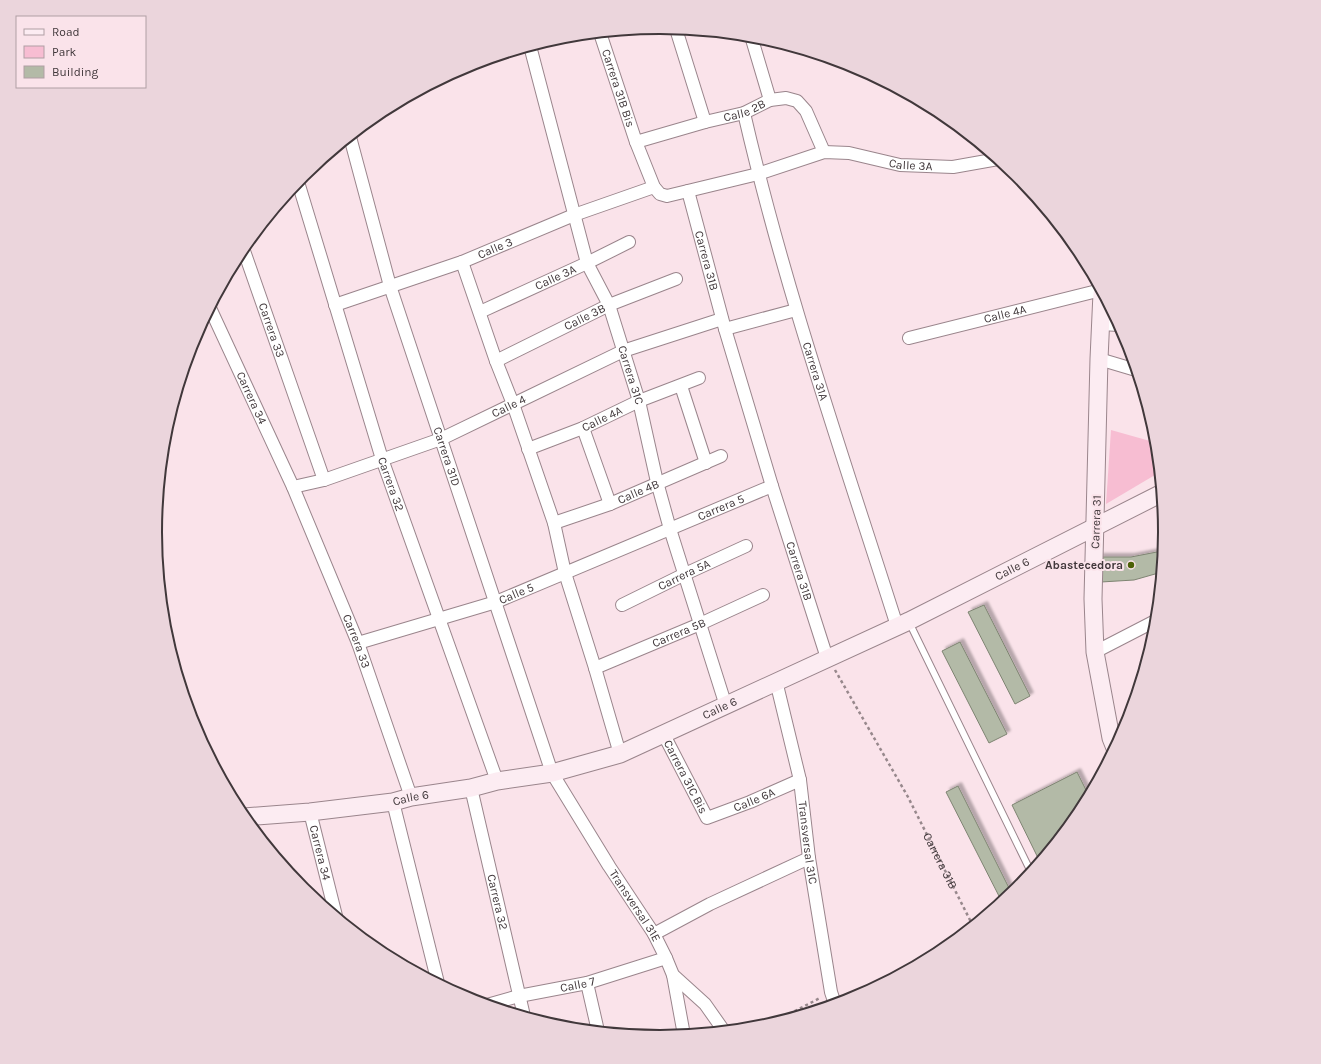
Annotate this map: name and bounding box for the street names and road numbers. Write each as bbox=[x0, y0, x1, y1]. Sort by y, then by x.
street label: Carrera 31B Bis bbox=[599, 47, 638, 129]
street label: Calle 2B bbox=[722, 96, 768, 125]
street label: Calle 3A bbox=[887, 156, 933, 173]
street label: Carrera 31B bbox=[692, 229, 721, 292]
street label: Calle 3 bbox=[475, 235, 515, 262]
street label: Calle 3A bbox=[533, 262, 578, 293]
street label: Carrera 33 bbox=[256, 301, 288, 359]
street label: Calle 3B bbox=[562, 301, 608, 333]
street label: Calle 4A bbox=[982, 302, 1028, 326]
street label: Carrera 31A bbox=[800, 340, 831, 402]
street label: Carrera 31C bbox=[615, 344, 647, 406]
street label: Carrera 34 bbox=[233, 369, 270, 427]
street label: Calle 4 bbox=[489, 392, 528, 420]
street label: Calle 4A bbox=[579, 403, 625, 435]
street label: Carrera 31D bbox=[430, 425, 463, 488]
street label: Carrera 32 bbox=[375, 455, 407, 513]
street label: Calle 4B bbox=[615, 477, 661, 507]
street label: Carrera 5 bbox=[695, 491, 747, 523]
street label: Carrera 31 bbox=[1088, 495, 1104, 549]
street label: Carrera 31B bbox=[783, 540, 815, 602]
street label: Calle 6 bbox=[993, 554, 1032, 583]
street label: Carrera 5A bbox=[656, 556, 712, 593]
street label: Calle 5 bbox=[497, 580, 536, 607]
street label: Carrera 33 bbox=[340, 612, 373, 670]
street label: Carrera 5B bbox=[650, 615, 708, 650]
street label: Calle 6 bbox=[700, 694, 739, 722]
street label: Carrera 31C Bis bbox=[661, 737, 711, 816]
street label: Calle 6A bbox=[732, 785, 777, 815]
street label: Calle 6 bbox=[391, 787, 430, 809]
street label: Transversal 31C bbox=[795, 800, 820, 885]
street label: Carrera 34 bbox=[307, 824, 334, 882]
street label: Carrera 31B bbox=[920, 830, 960, 891]
street label: Transversal 31E bbox=[606, 867, 664, 944]
street label: Carrera 32 bbox=[484, 873, 511, 931]
street label: Calle 7 bbox=[559, 974, 597, 995]

